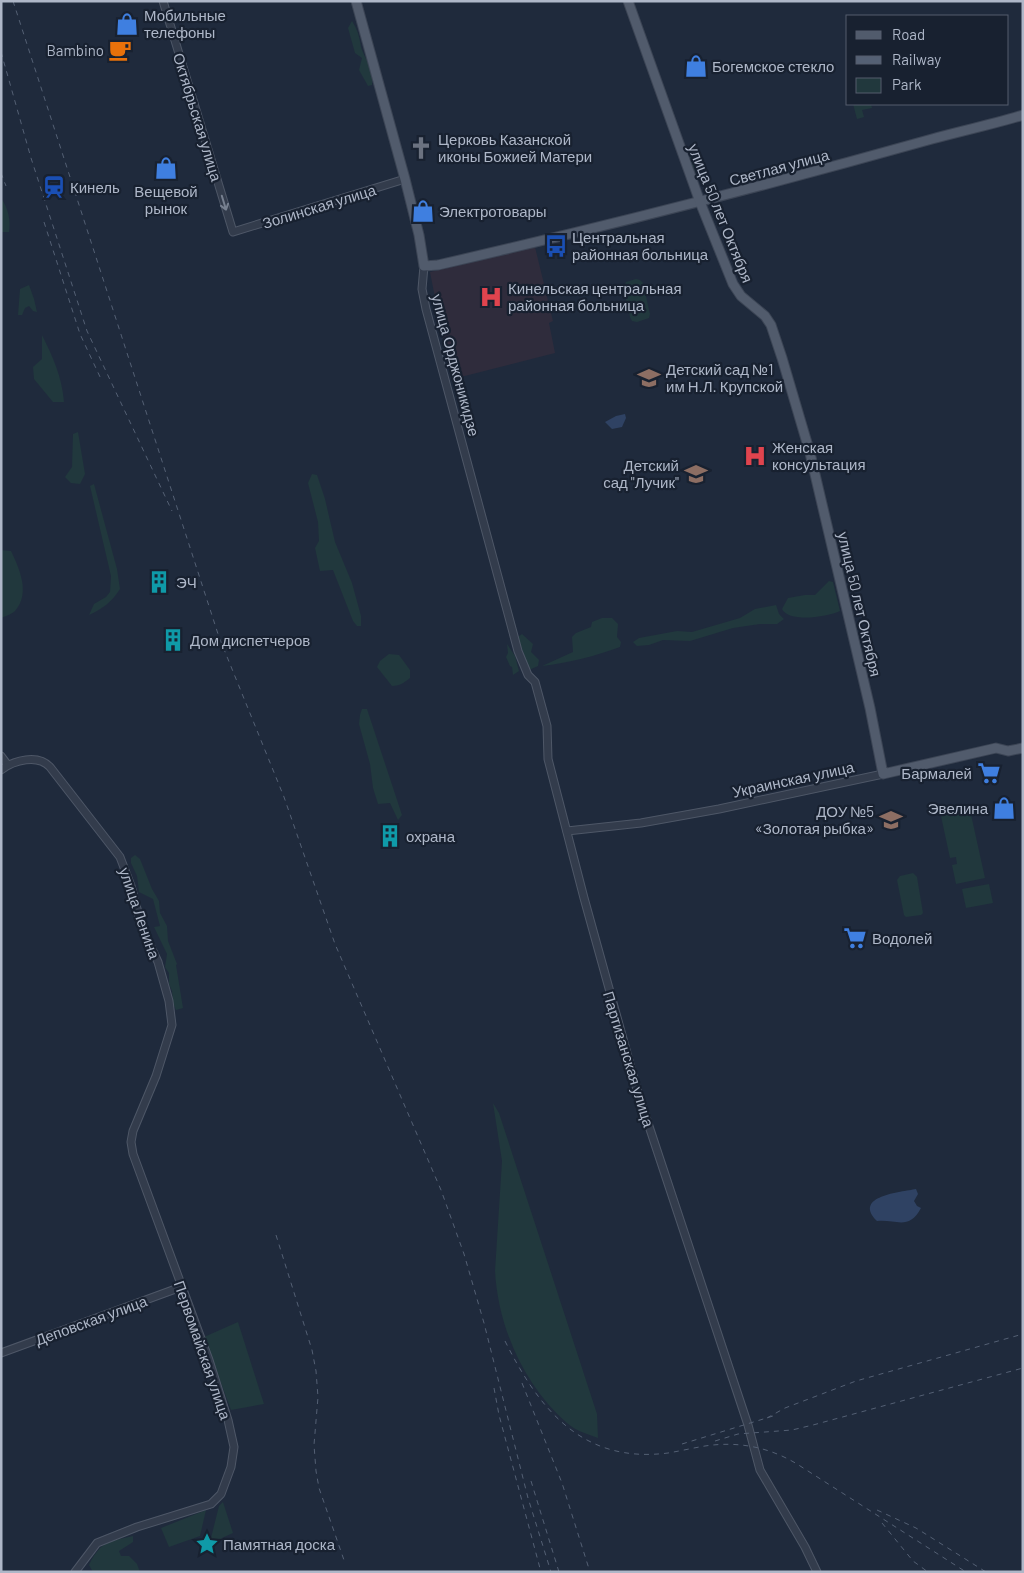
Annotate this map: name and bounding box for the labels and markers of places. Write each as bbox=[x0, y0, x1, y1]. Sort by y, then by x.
place label: Мобильные телефоны bbox=[144, 6, 226, 41]
shop icon: Мобильные телефоны bbox=[114, 11, 140, 37]
cafe icon: Bambino bbox=[107, 37, 133, 63]
place label: Bambino bbox=[46, 41, 104, 59]
shop icon: Богемское стекло bbox=[683, 53, 709, 79]
place label: Богемское стекло bbox=[712, 57, 834, 75]
place label: Церковь Казанской иконы Божией Матери bbox=[438, 130, 592, 165]
church icon: Церковь Казанской иконы Божией Матери bbox=[408, 135, 434, 161]
shop icon: Вещевой рынок bbox=[153, 155, 179, 181]
station icon: Кинель bbox=[41, 174, 67, 200]
place label: Кинель bbox=[70, 178, 120, 196]
place label: Вещевой рынок bbox=[134, 182, 198, 217]
shop icon: Электротовары bbox=[410, 198, 436, 224]
place label: Электротовары bbox=[439, 202, 547, 220]
place label: Центральная районная больница bbox=[572, 228, 709, 263]
bus stop icon: Центральная районная больница bbox=[543, 233, 569, 259]
place label: Кинельская центральная районная больница bbox=[508, 279, 682, 314]
hospital icon: Кинельская центральная районная больница bbox=[478, 284, 504, 310]
place label: Детский сад №1 им Н.Л. Крупской bbox=[666, 360, 783, 395]
school or university icon: Детский сад №1 им Н.Л. Крупской bbox=[636, 365, 662, 391]
place label: Женская консультация bbox=[772, 438, 866, 473]
hospital icon: Женская консультация bbox=[742, 443, 768, 469]
place label: Детский сад "Лучик" bbox=[603, 456, 679, 491]
school or university icon: Детский сад "Лучик" bbox=[683, 461, 709, 487]
building icon: ЭЧ bbox=[146, 569, 172, 595]
place label: ЭЧ bbox=[176, 573, 197, 591]
building icon: Дом диспетчеров bbox=[160, 627, 186, 653]
place label: Дом диспетчеров bbox=[190, 631, 310, 649]
supermarket icon: Бармалей bbox=[976, 760, 1002, 786]
place label: Бармалей bbox=[901, 764, 972, 782]
shop icon: Эвелина bbox=[991, 795, 1017, 821]
place label: Эвелина bbox=[928, 799, 989, 817]
place label: ДОУ №5 «Золотая рыбка» bbox=[755, 802, 874, 837]
school or university icon: ДОУ №5 «Золотая рыбка» bbox=[878, 807, 904, 833]
building icon: охрана bbox=[377, 823, 403, 849]
place label: охрана bbox=[406, 827, 456, 845]
supermarket icon: Водолей bbox=[842, 925, 868, 951]
place label: Водолей bbox=[872, 929, 932, 947]
place icon: Памятная доска bbox=[194, 1531, 220, 1557]
place label: Памятная доска bbox=[223, 1535, 336, 1553]

